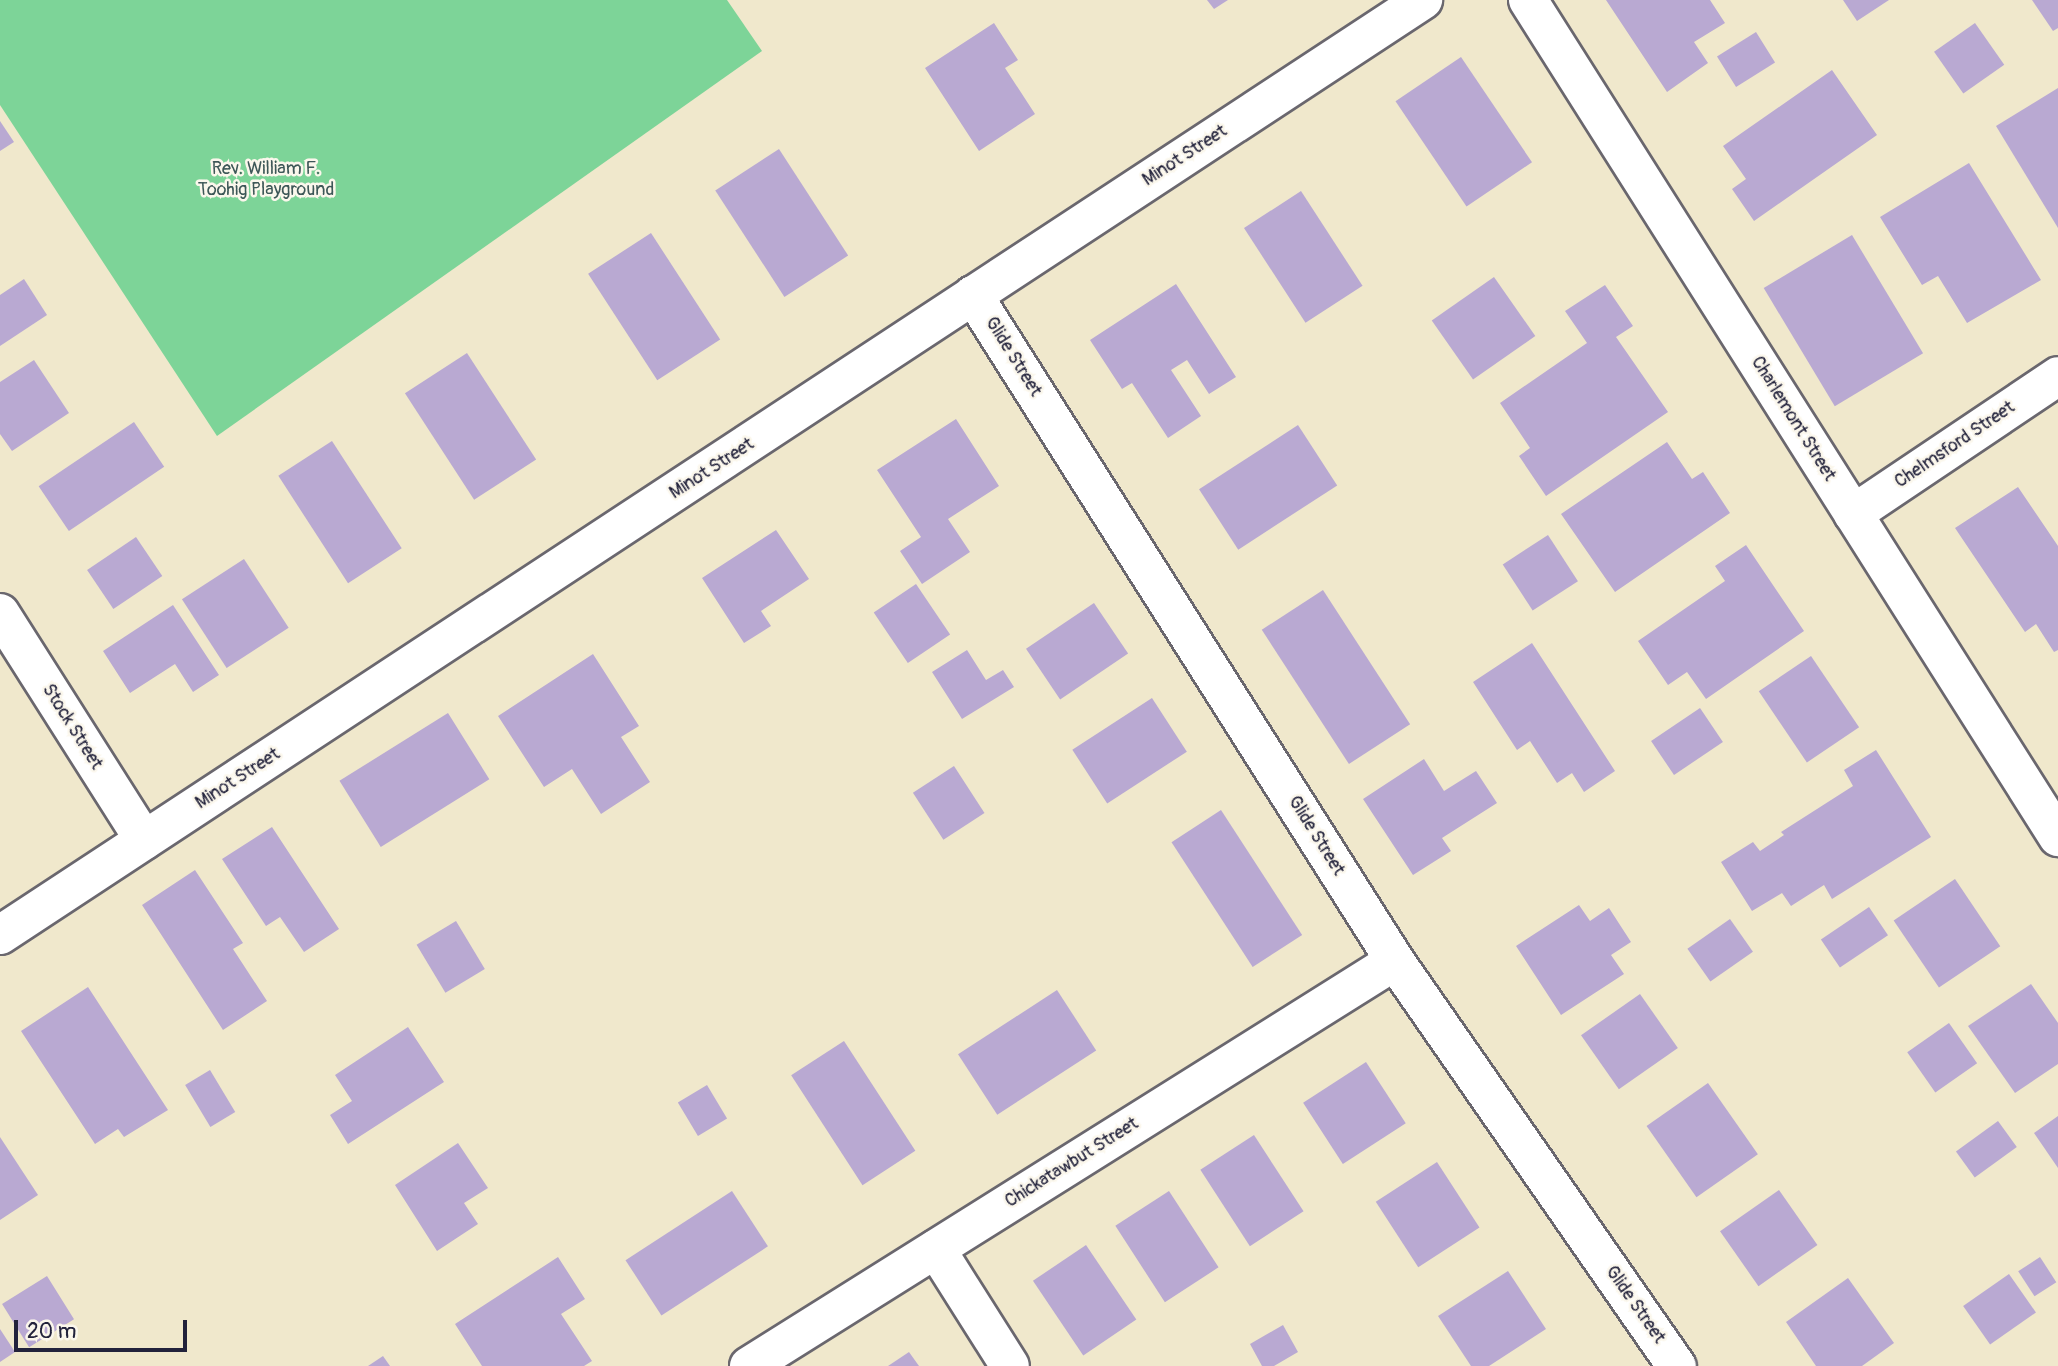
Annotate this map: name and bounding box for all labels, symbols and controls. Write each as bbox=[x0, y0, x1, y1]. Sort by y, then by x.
street label: Minot Street bbox=[1139, 121, 1231, 191]
park label: Rev. William F. Toohig Playground bbox=[198, 159, 334, 202]
street label: Glide Street bbox=[980, 313, 1046, 401]
street label: Charlemont Street bbox=[1746, 353, 1840, 485]
street label: Chelmsford Street bbox=[1891, 397, 2019, 493]
street label: Minot Street bbox=[666, 434, 758, 504]
street label: Stock Street bbox=[37, 680, 107, 774]
street label: Minot Street bbox=[192, 744, 284, 814]
street label: Glide Street bbox=[1283, 792, 1349, 880]
street label: Chickatawbut Street bbox=[1001, 1113, 1143, 1213]
street label: Glide Street bbox=[1600, 1262, 1670, 1348]
scale bar bbox=[18, 1306, 191, 1350]
text: 20 m bbox=[27, 1318, 76, 1345]

